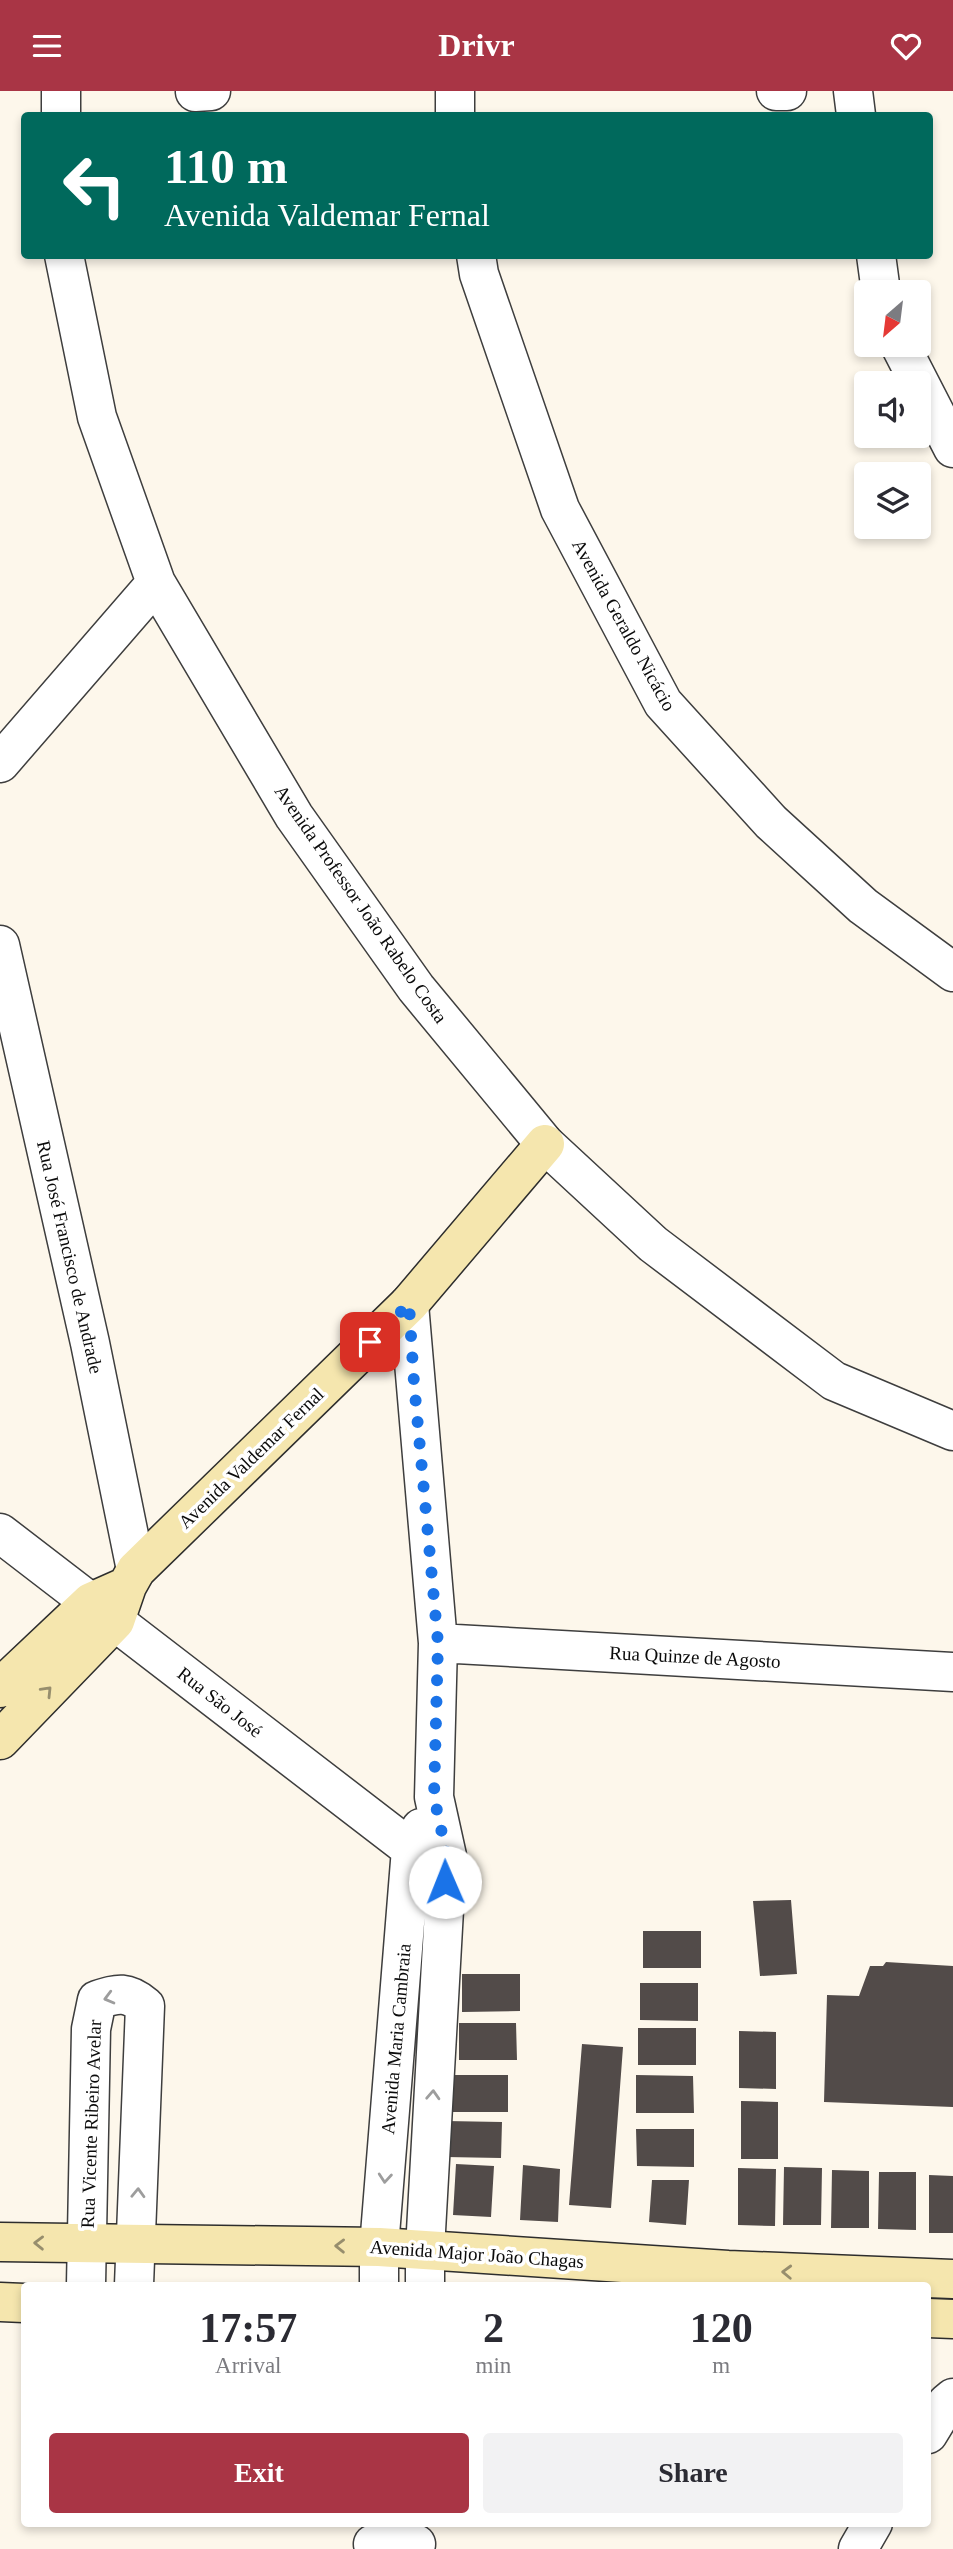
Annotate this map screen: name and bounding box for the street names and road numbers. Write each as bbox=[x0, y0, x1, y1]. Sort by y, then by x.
street label: Avenida Geraldo Nicácio bbox=[568, 536, 680, 714]
street label: Avenida Professor João Rabelo Costa bbox=[270, 781, 452, 1027]
street label: Rua José Francisco de Andrade bbox=[33, 1138, 107, 1376]
street label: Avenida Valdemar Fernal bbox=[174, 1383, 328, 1533]
street label: Rua Quinze de Agosto bbox=[609, 1642, 781, 1672]
street label: Rua São José bbox=[174, 1663, 266, 1741]
street label: Avenida Maria Cambraia bbox=[377, 1942, 415, 2135]
street label: Rua Vicente Ribeiro Avelar bbox=[77, 2019, 105, 2229]
street label: Avenida Major João Chagas bbox=[369, 2236, 585, 2272]

